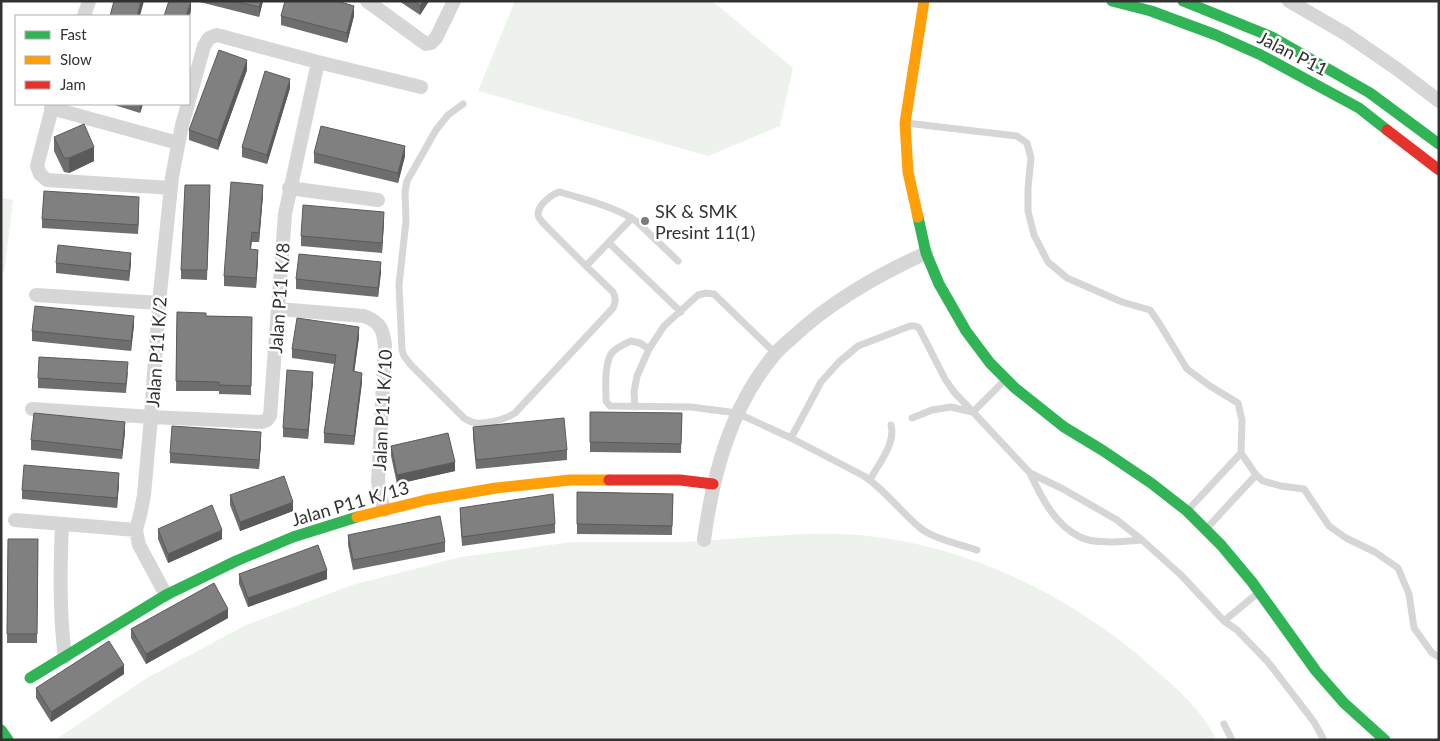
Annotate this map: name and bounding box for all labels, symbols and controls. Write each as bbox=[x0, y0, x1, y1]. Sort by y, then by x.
legend bbox=[15, 15, 190, 105]
text: Fast bbox=[60, 25, 87, 43]
street label: Jalan P11 bbox=[1254, 26, 1332, 80]
text: Slow bbox=[60, 50, 92, 68]
text: Jam bbox=[60, 75, 86, 93]
place label: SK & SMK Presint 11(1) bbox=[655, 200, 755, 243]
marker: SK & SMK Presint 11(1) bbox=[639, 215, 651, 227]
street label: Jalan P11 K/8 bbox=[264, 242, 294, 354]
street label: Jalan P11 K/2 bbox=[141, 296, 171, 408]
street label: Jalan P11 K/10 bbox=[368, 349, 396, 471]
street label: Jalan P11 K/13 bbox=[289, 476, 411, 530]

